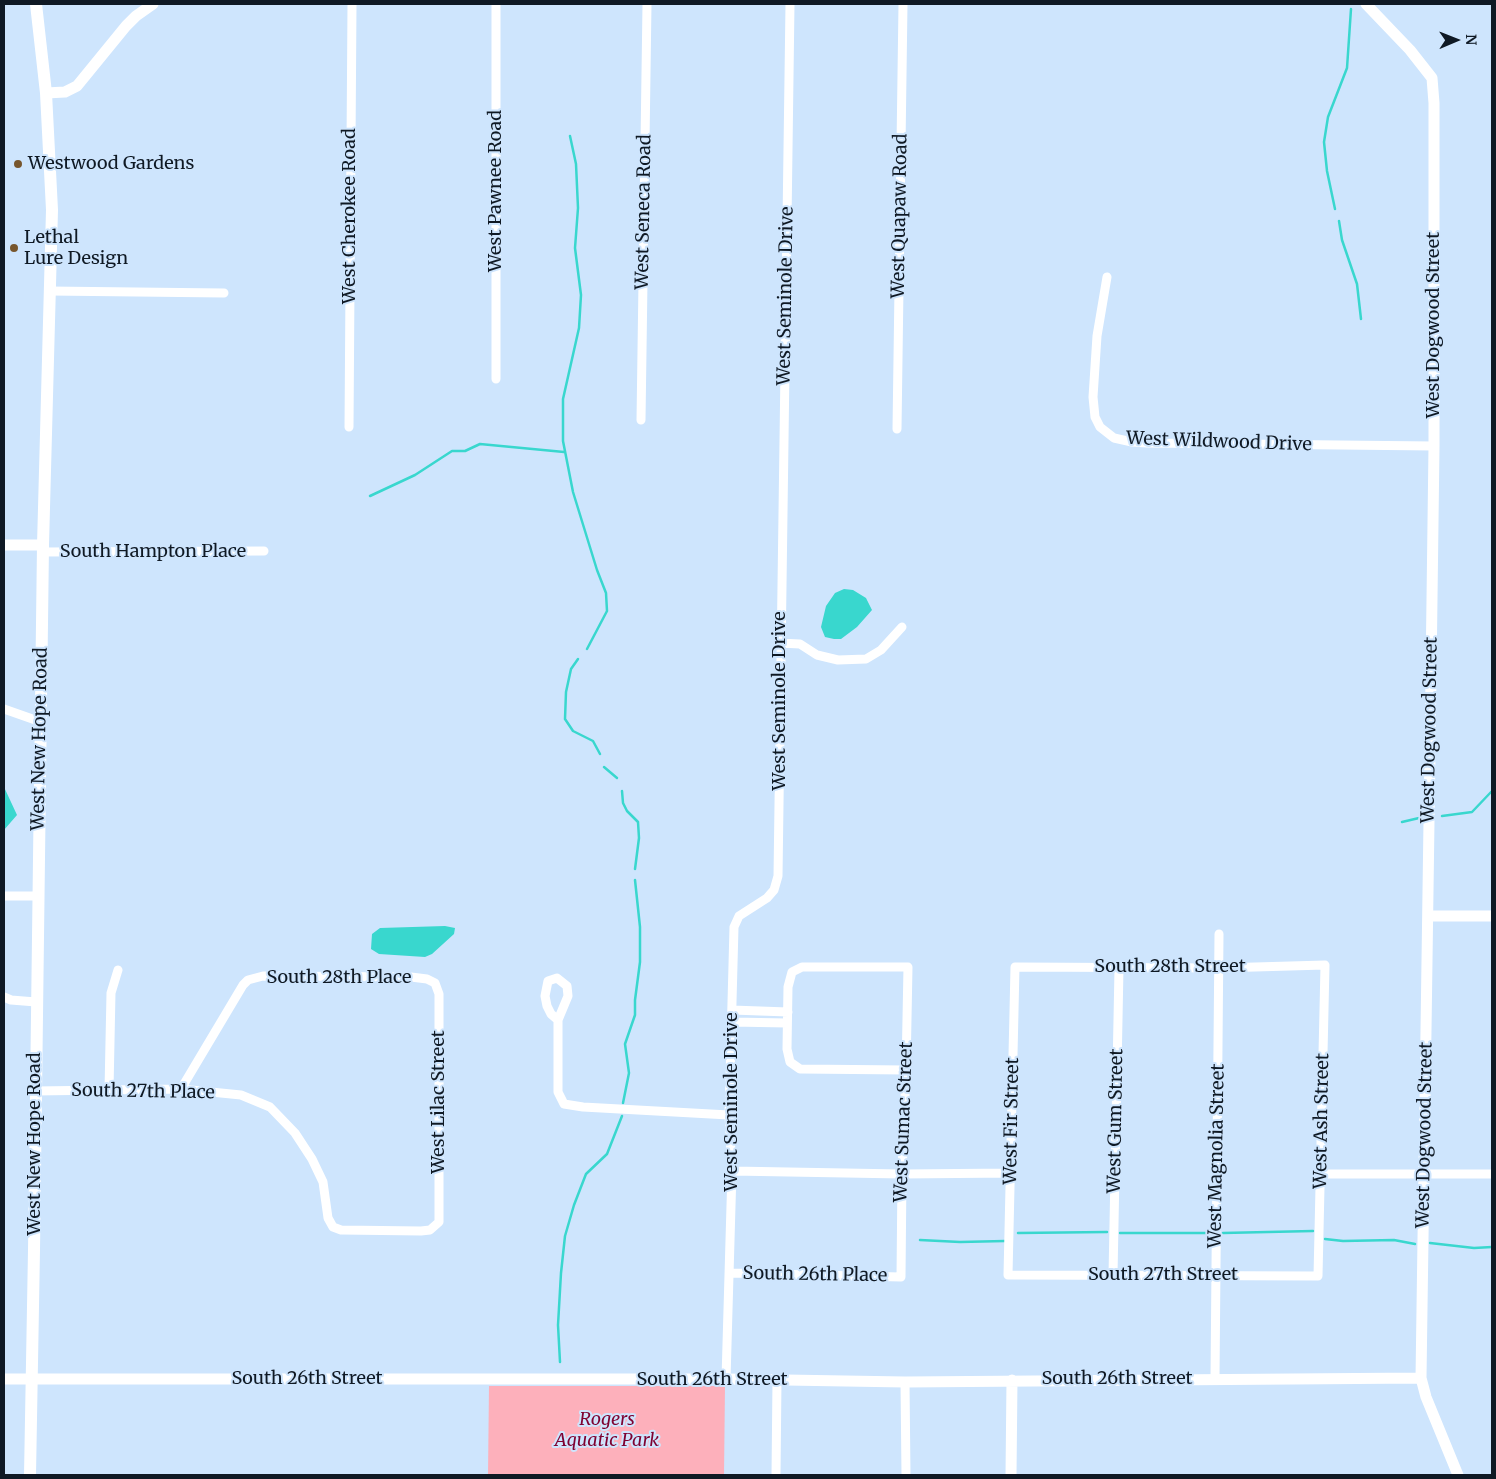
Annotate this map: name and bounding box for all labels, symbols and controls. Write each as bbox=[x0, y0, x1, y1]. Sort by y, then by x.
north arrow bbox=[1431, 15, 1481, 65]
text: N bbox=[1462, 34, 1480, 45]
street label: West Pawnee Road bbox=[485, 110, 507, 272]
street label: West Cherokee Road bbox=[339, 128, 361, 304]
street label: West Quapaw Road bbox=[888, 133, 912, 299]
street label: West Seneca Road bbox=[632, 134, 656, 290]
place label: Westwood Gardens bbox=[28, 153, 194, 175]
marker: Westwood Gardens bbox=[12, 158, 24, 170]
street label: West Seminole Drive bbox=[774, 206, 798, 386]
place label: Lethal Lure Design bbox=[24, 227, 128, 270]
street label: West Dogwood Street bbox=[1423, 232, 1445, 418]
marker: Lethal Lure Design bbox=[8, 242, 20, 254]
street label: West Wildwood Drive bbox=[1126, 428, 1312, 456]
street label: South Hampton Place bbox=[60, 541, 246, 563]
street label: West Seminole Drive bbox=[769, 611, 791, 791]
street label: West Dogwood Street bbox=[1418, 637, 1442, 823]
street label: West New Hope Road bbox=[28, 647, 52, 831]
street label: South 28th Street bbox=[1094, 956, 1246, 978]
street label: South 28th Place bbox=[267, 967, 411, 989]
street label: West Seminole Drive bbox=[721, 1012, 743, 1192]
street label: West Lilac Street bbox=[428, 1030, 450, 1174]
street label: West Sumac Street bbox=[890, 1041, 918, 1203]
street label: West Dogwood Street bbox=[1413, 1042, 1437, 1228]
street label: West Gum Street bbox=[1104, 1049, 1128, 1193]
street label: West New Hope Road bbox=[24, 1052, 46, 1236]
street label: West Ash Street bbox=[1310, 1053, 1334, 1189]
street label: West Fir Street bbox=[1000, 1057, 1024, 1185]
street label: West Magnolia Street bbox=[1205, 1064, 1229, 1248]
street label: South 27th Place bbox=[71, 1080, 215, 1104]
street label: South 26th Place bbox=[743, 1263, 887, 1287]
street label: South 27th Street bbox=[1088, 1264, 1238, 1286]
street label: South 26th Street bbox=[231, 1368, 383, 1390]
street label: South 26th Street bbox=[1041, 1368, 1193, 1390]
street label: South 26th Street bbox=[636, 1369, 788, 1391]
park label: Rogers Aquatic Park bbox=[555, 1409, 659, 1452]

